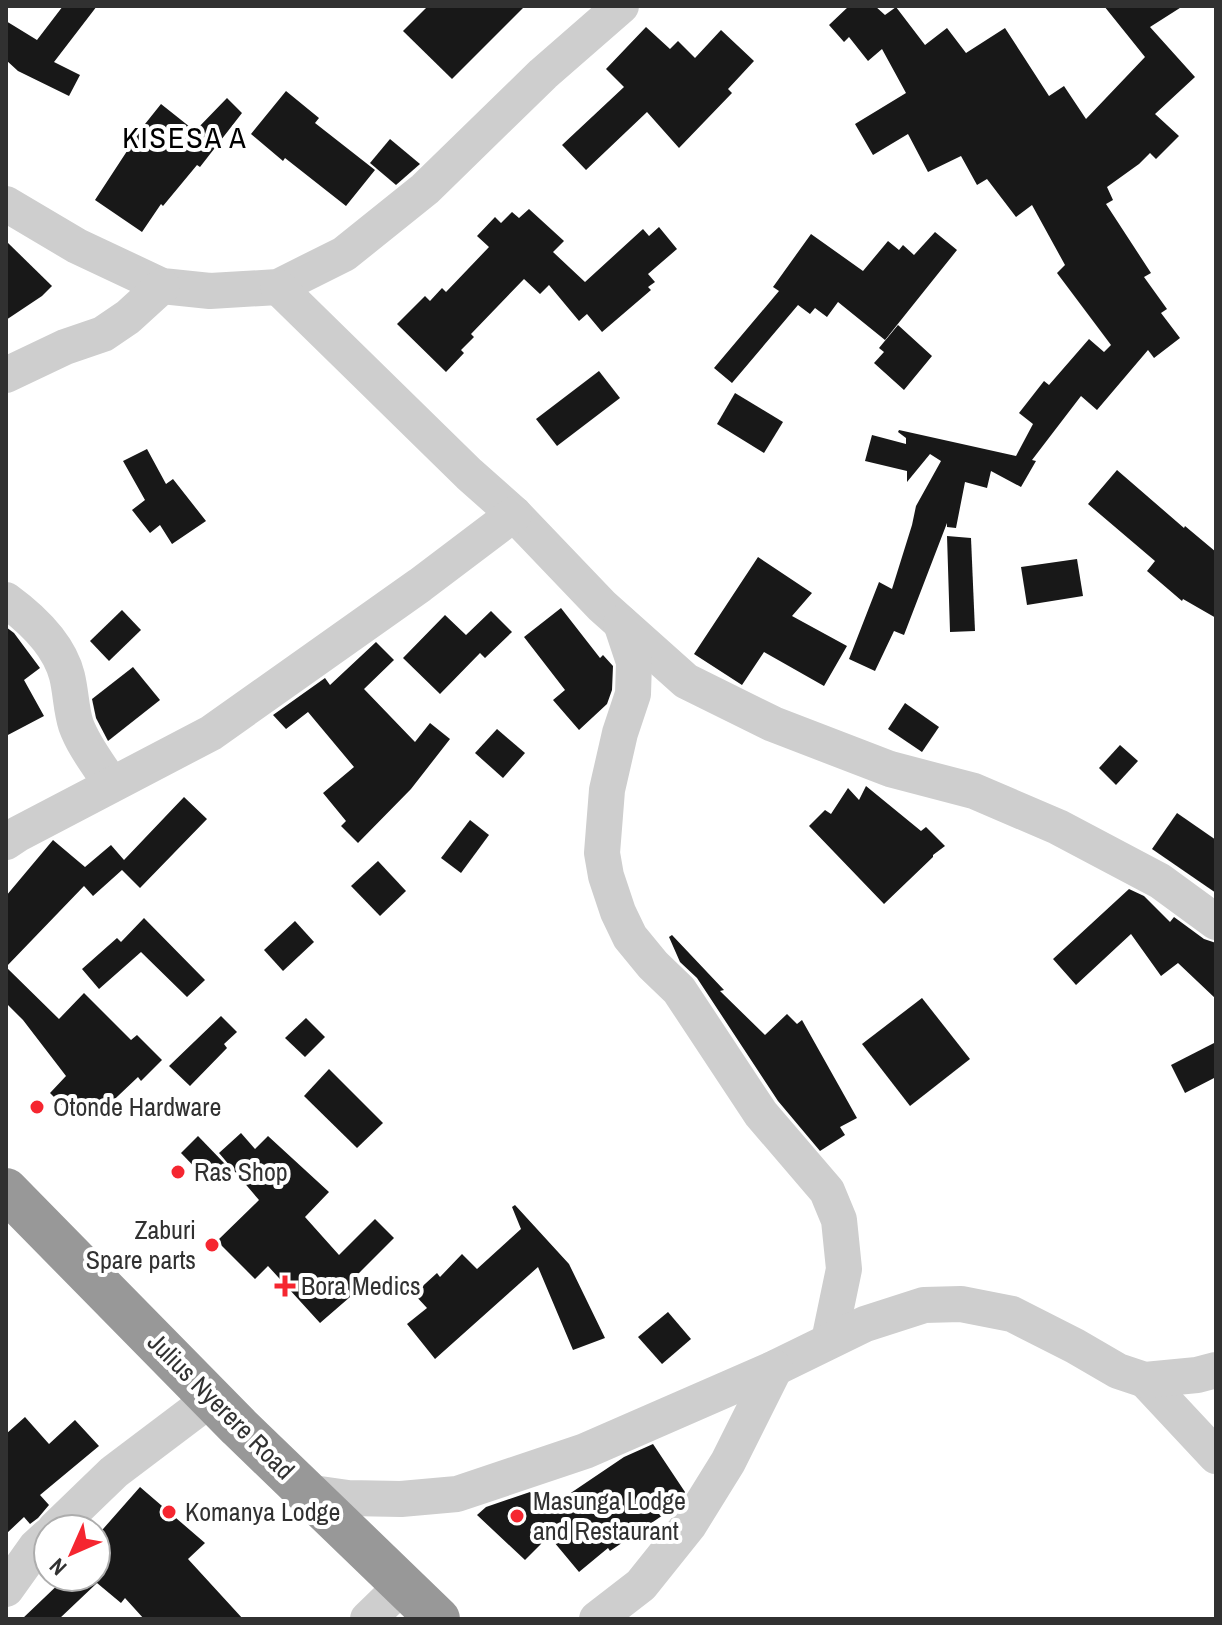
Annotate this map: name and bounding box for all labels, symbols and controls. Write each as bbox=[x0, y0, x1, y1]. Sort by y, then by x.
district label: KISESA A bbox=[122, 117, 248, 157]
place label: Otonde Hardware bbox=[53, 1089, 221, 1124]
marker: Otonde Hardware bbox=[28, 1098, 46, 1116]
place label: Ras Shop bbox=[194, 1154, 288, 1189]
marker: Ras Shop bbox=[169, 1163, 187, 1181]
place label: Zaburi Spare parts bbox=[86, 1212, 196, 1277]
marker: Zaburi Spare parts bbox=[203, 1236, 221, 1254]
place label: Bora Medics bbox=[301, 1268, 421, 1303]
marker: Bora Medics bbox=[276, 1277, 294, 1295]
street label: Julius Nyerere Road bbox=[140, 1325, 302, 1487]
place label: Masunga Lodge and Restaurant bbox=[533, 1483, 686, 1548]
place label: Komanya Lodge bbox=[185, 1494, 340, 1529]
marker: Komanya Lodge bbox=[160, 1503, 178, 1521]
marker: Masunga Lodge and Restaurant bbox=[508, 1507, 526, 1525]
north arrow bbox=[32, 1513, 112, 1593]
text: N bbox=[43, 1552, 73, 1582]

